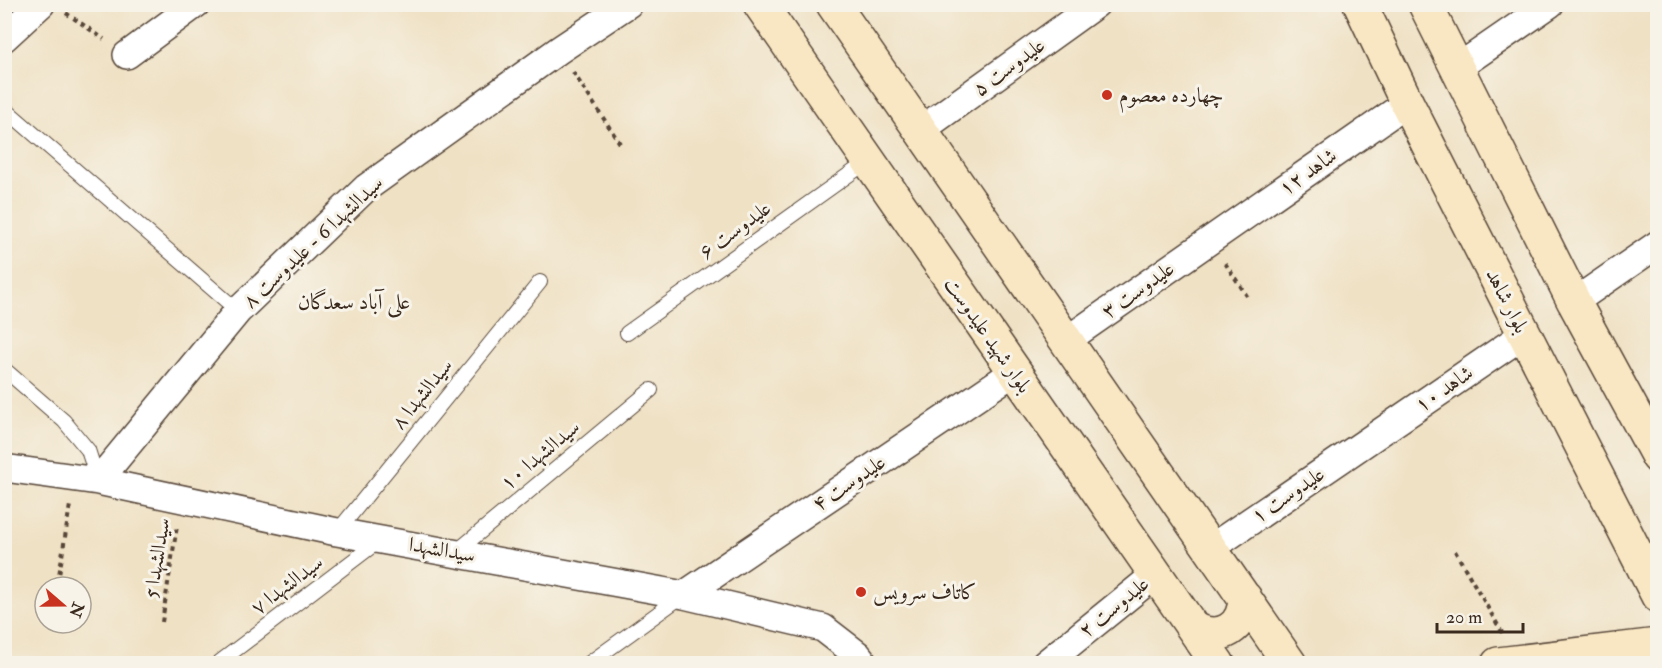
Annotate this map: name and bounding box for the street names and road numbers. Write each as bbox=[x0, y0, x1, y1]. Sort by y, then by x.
street label: علیدوست ۵ bbox=[968, 32, 1050, 102]
street label: شاهد ۱۲ bbox=[1274, 142, 1342, 202]
street label: سیدالشهدا 6 - علیدوست ۸ bbox=[237, 170, 389, 314]
street label: علیدوست ۶ bbox=[694, 195, 776, 265]
street label: علیدوست ۳ bbox=[1096, 255, 1180, 325]
street label: بلوار شاهد bbox=[1479, 264, 1535, 338]
street label: بلوار شهید علیدوست bbox=[938, 272, 1038, 398]
street label: سیدالشهدا ۸ bbox=[385, 353, 459, 435]
street label: شاهد ۱۰ bbox=[1409, 360, 1479, 418]
street label: سیدالشهدا ۱۰ bbox=[494, 414, 586, 496]
street label: علیدوست ۴ bbox=[807, 449, 891, 517]
street label: علیدوست ۱ bbox=[1246, 461, 1330, 529]
street label: سیدالشهدا 5 bbox=[137, 516, 177, 600]
street label: سیدالشهدا bbox=[407, 531, 477, 569]
street label: سیدالشهدا ۷ bbox=[245, 549, 329, 621]
street label: علیدوست ۲ bbox=[1073, 570, 1155, 644]

